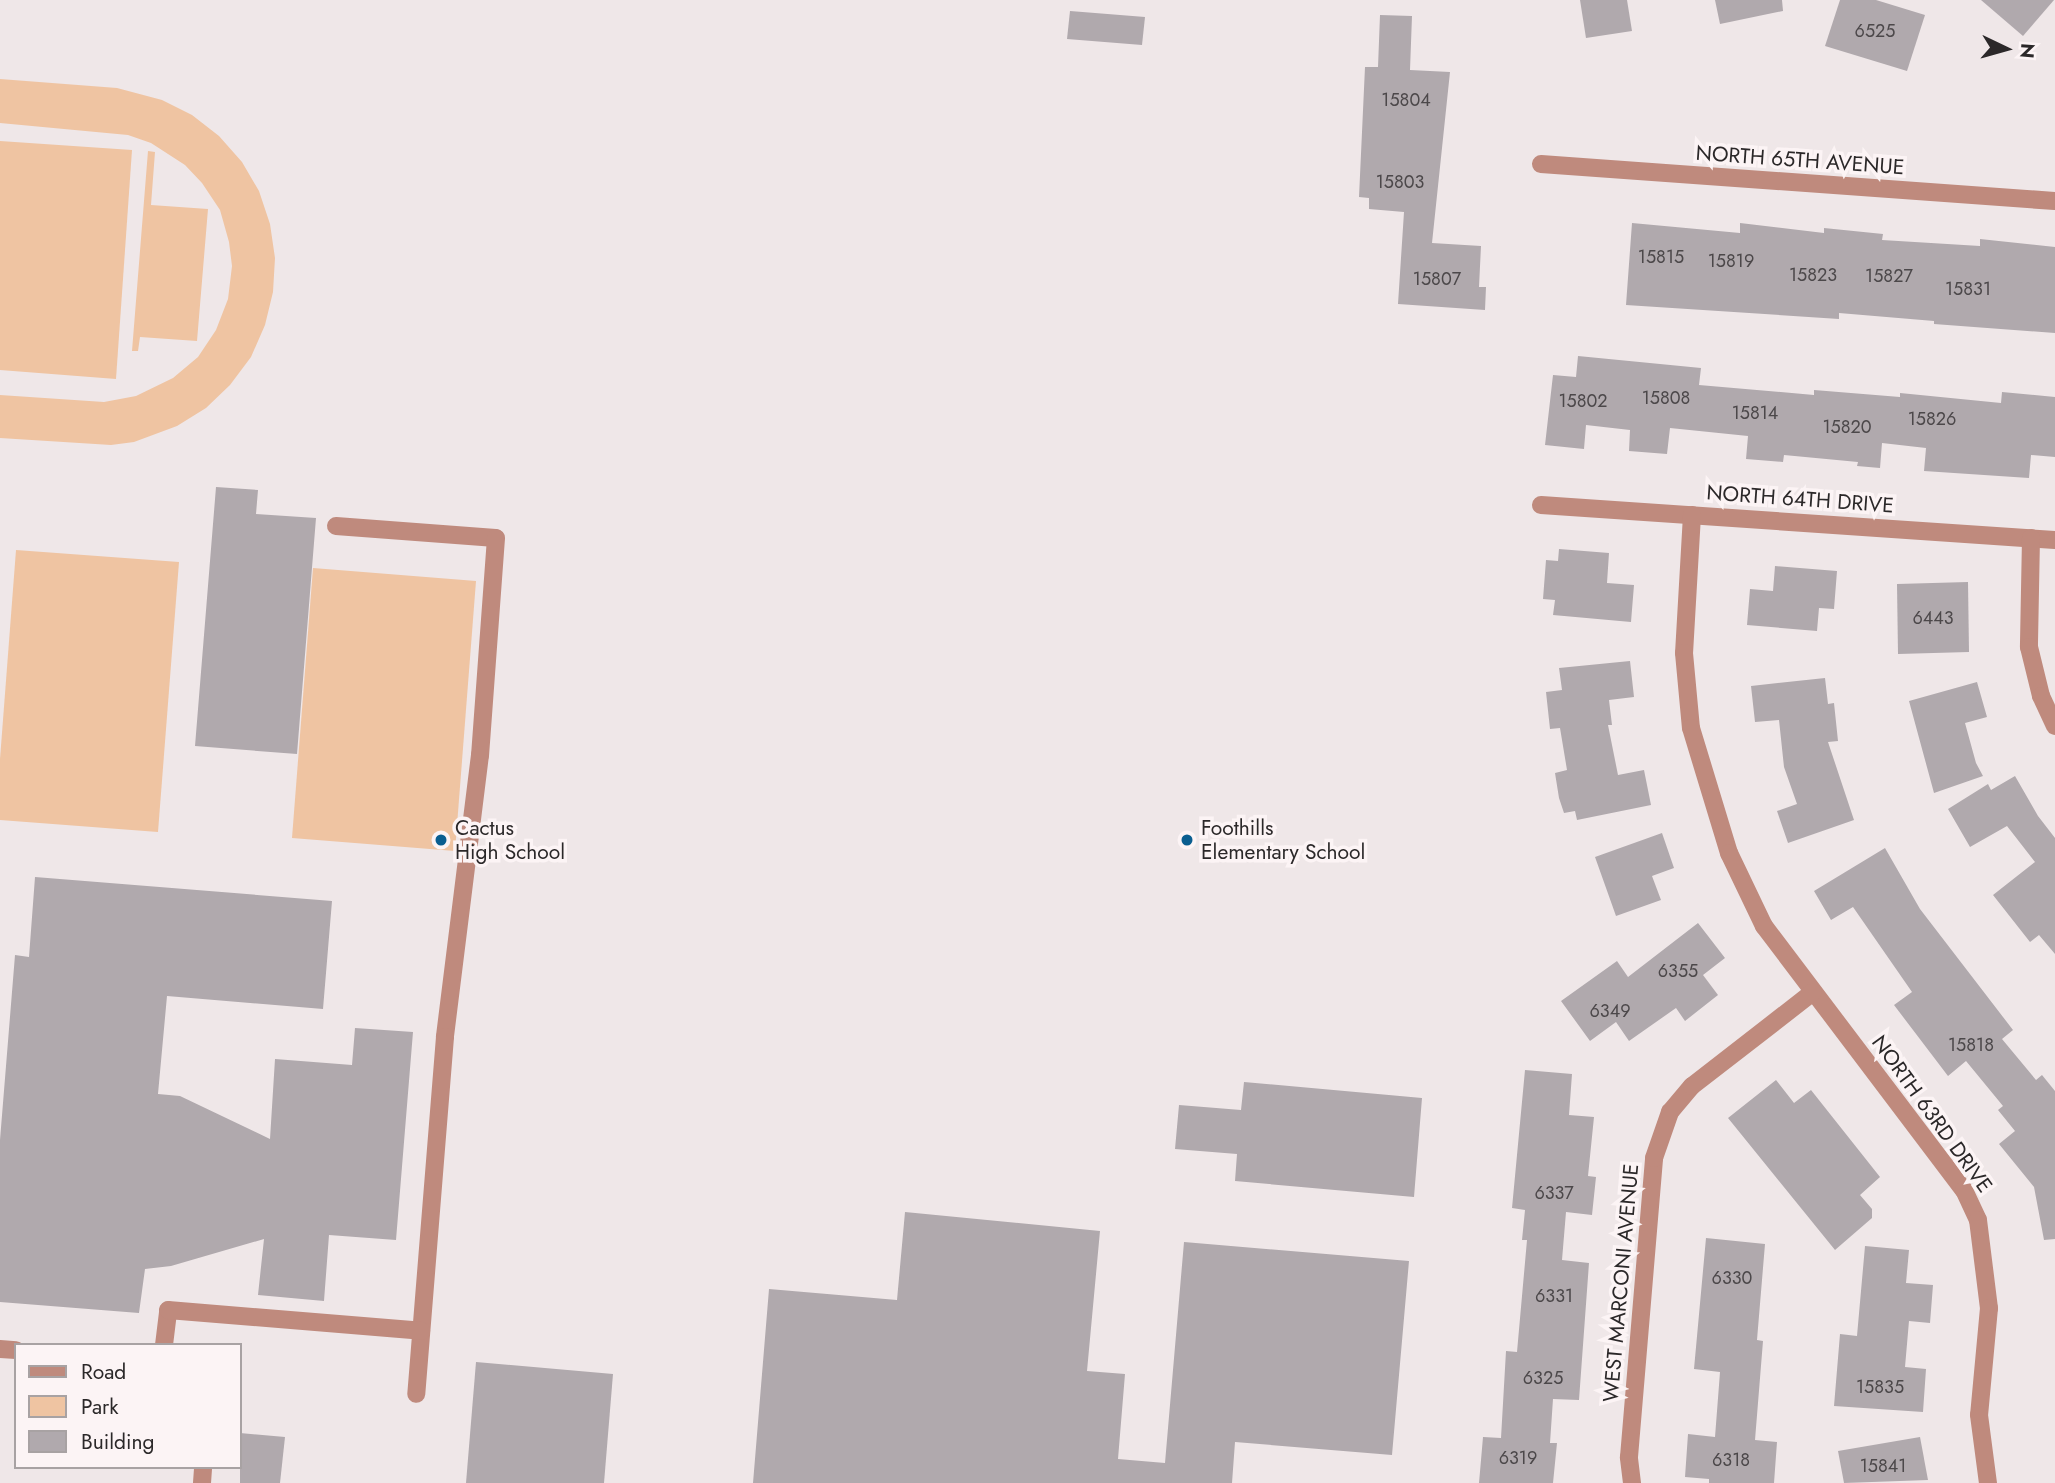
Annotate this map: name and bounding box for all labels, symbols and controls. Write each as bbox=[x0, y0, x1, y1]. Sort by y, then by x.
north arrow bbox=[1971, 14, 2041, 84]
house number: 6525 bbox=[1855, 20, 1895, 42]
text: N bbox=[2013, 42, 2042, 60]
house number: 15804 bbox=[1381, 89, 1431, 111]
street label: NORTH 65TH AVENUE bbox=[1695, 140, 1905, 180]
house number: 15803 bbox=[1376, 171, 1424, 193]
house number: 15815 bbox=[1638, 246, 1684, 268]
house number: 15819 bbox=[1708, 250, 1754, 272]
house number: 15823 bbox=[1789, 264, 1837, 286]
house number: 15827 bbox=[1865, 265, 1913, 287]
house number: 15807 bbox=[1413, 268, 1461, 290]
house number: 15831 bbox=[1945, 278, 1991, 300]
house number: 15808 bbox=[1642, 387, 1690, 409]
house number: 15802 bbox=[1558, 390, 1608, 412]
house number: 15814 bbox=[1732, 402, 1778, 424]
house number: 15826 bbox=[1908, 408, 1956, 430]
house number: 15820 bbox=[1822, 416, 1872, 438]
street label: NORTH 64TH DRIVE bbox=[1705, 480, 1895, 518]
house number: 6443 bbox=[1912, 607, 1954, 629]
place label: Cactus High School bbox=[455, 815, 565, 865]
place label: Foothills Elementary School bbox=[1201, 815, 1365, 865]
marker: Cactus High School bbox=[433, 832, 449, 848]
marker: Foothills Elementary School bbox=[1179, 832, 1195, 848]
house number: 6355 bbox=[1658, 960, 1698, 982]
house number: 6349 bbox=[1589, 1000, 1631, 1022]
street label: NORTH 63RD DRIVE bbox=[1866, 1030, 1998, 1198]
house number: 15818 bbox=[1948, 1034, 1994, 1056]
street label: WEST MARCONI AVENUE bbox=[1598, 1163, 1644, 1403]
house number: 6337 bbox=[1534, 1182, 1574, 1204]
house number: 6330 bbox=[1712, 1267, 1752, 1289]
house number: 6331 bbox=[1535, 1285, 1573, 1307]
legend bbox=[14, 1343, 242, 1469]
text: Road bbox=[81, 1357, 126, 1387]
house number: 6325 bbox=[1523, 1367, 1563, 1389]
house number: 15835 bbox=[1856, 1376, 1904, 1398]
text: Park bbox=[81, 1392, 118, 1422]
text: Building bbox=[81, 1427, 154, 1457]
house number: 6319 bbox=[1499, 1447, 1537, 1469]
house number: 6318 bbox=[1712, 1449, 1750, 1471]
house number: 15841 bbox=[1860, 1455, 1906, 1477]

